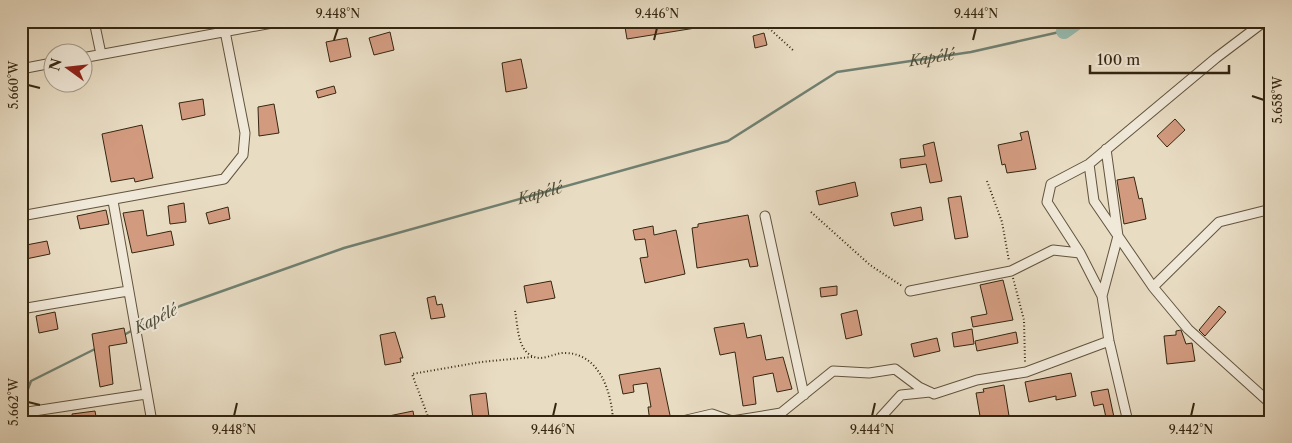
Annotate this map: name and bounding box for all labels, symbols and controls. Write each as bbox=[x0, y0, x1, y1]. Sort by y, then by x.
text: 9.448°N bbox=[316, 6, 360, 21]
text: 9.446°N bbox=[635, 6, 679, 21]
text: 9.444°N bbox=[954, 6, 998, 21]
north arrow bbox=[42, 42, 92, 92]
scale bar bbox=[1090, 42, 1228, 74]
water label: Kapélé bbox=[907, 44, 958, 70]
text: 100 m bbox=[1097, 50, 1140, 69]
text: N bbox=[45, 56, 66, 73]
text: 5.660°W bbox=[6, 60, 21, 109]
text: 5.658°W bbox=[1270, 75, 1285, 124]
water label: Kapélé bbox=[514, 177, 566, 208]
water label: Kapélé bbox=[130, 299, 182, 338]
text: 5.662°W bbox=[6, 377, 21, 426]
text: 9.448°N bbox=[212, 422, 256, 437]
text: 9.446°N bbox=[531, 422, 575, 437]
text: 9.444°N bbox=[850, 422, 894, 437]
text: 9.442°N bbox=[1169, 422, 1213, 437]

